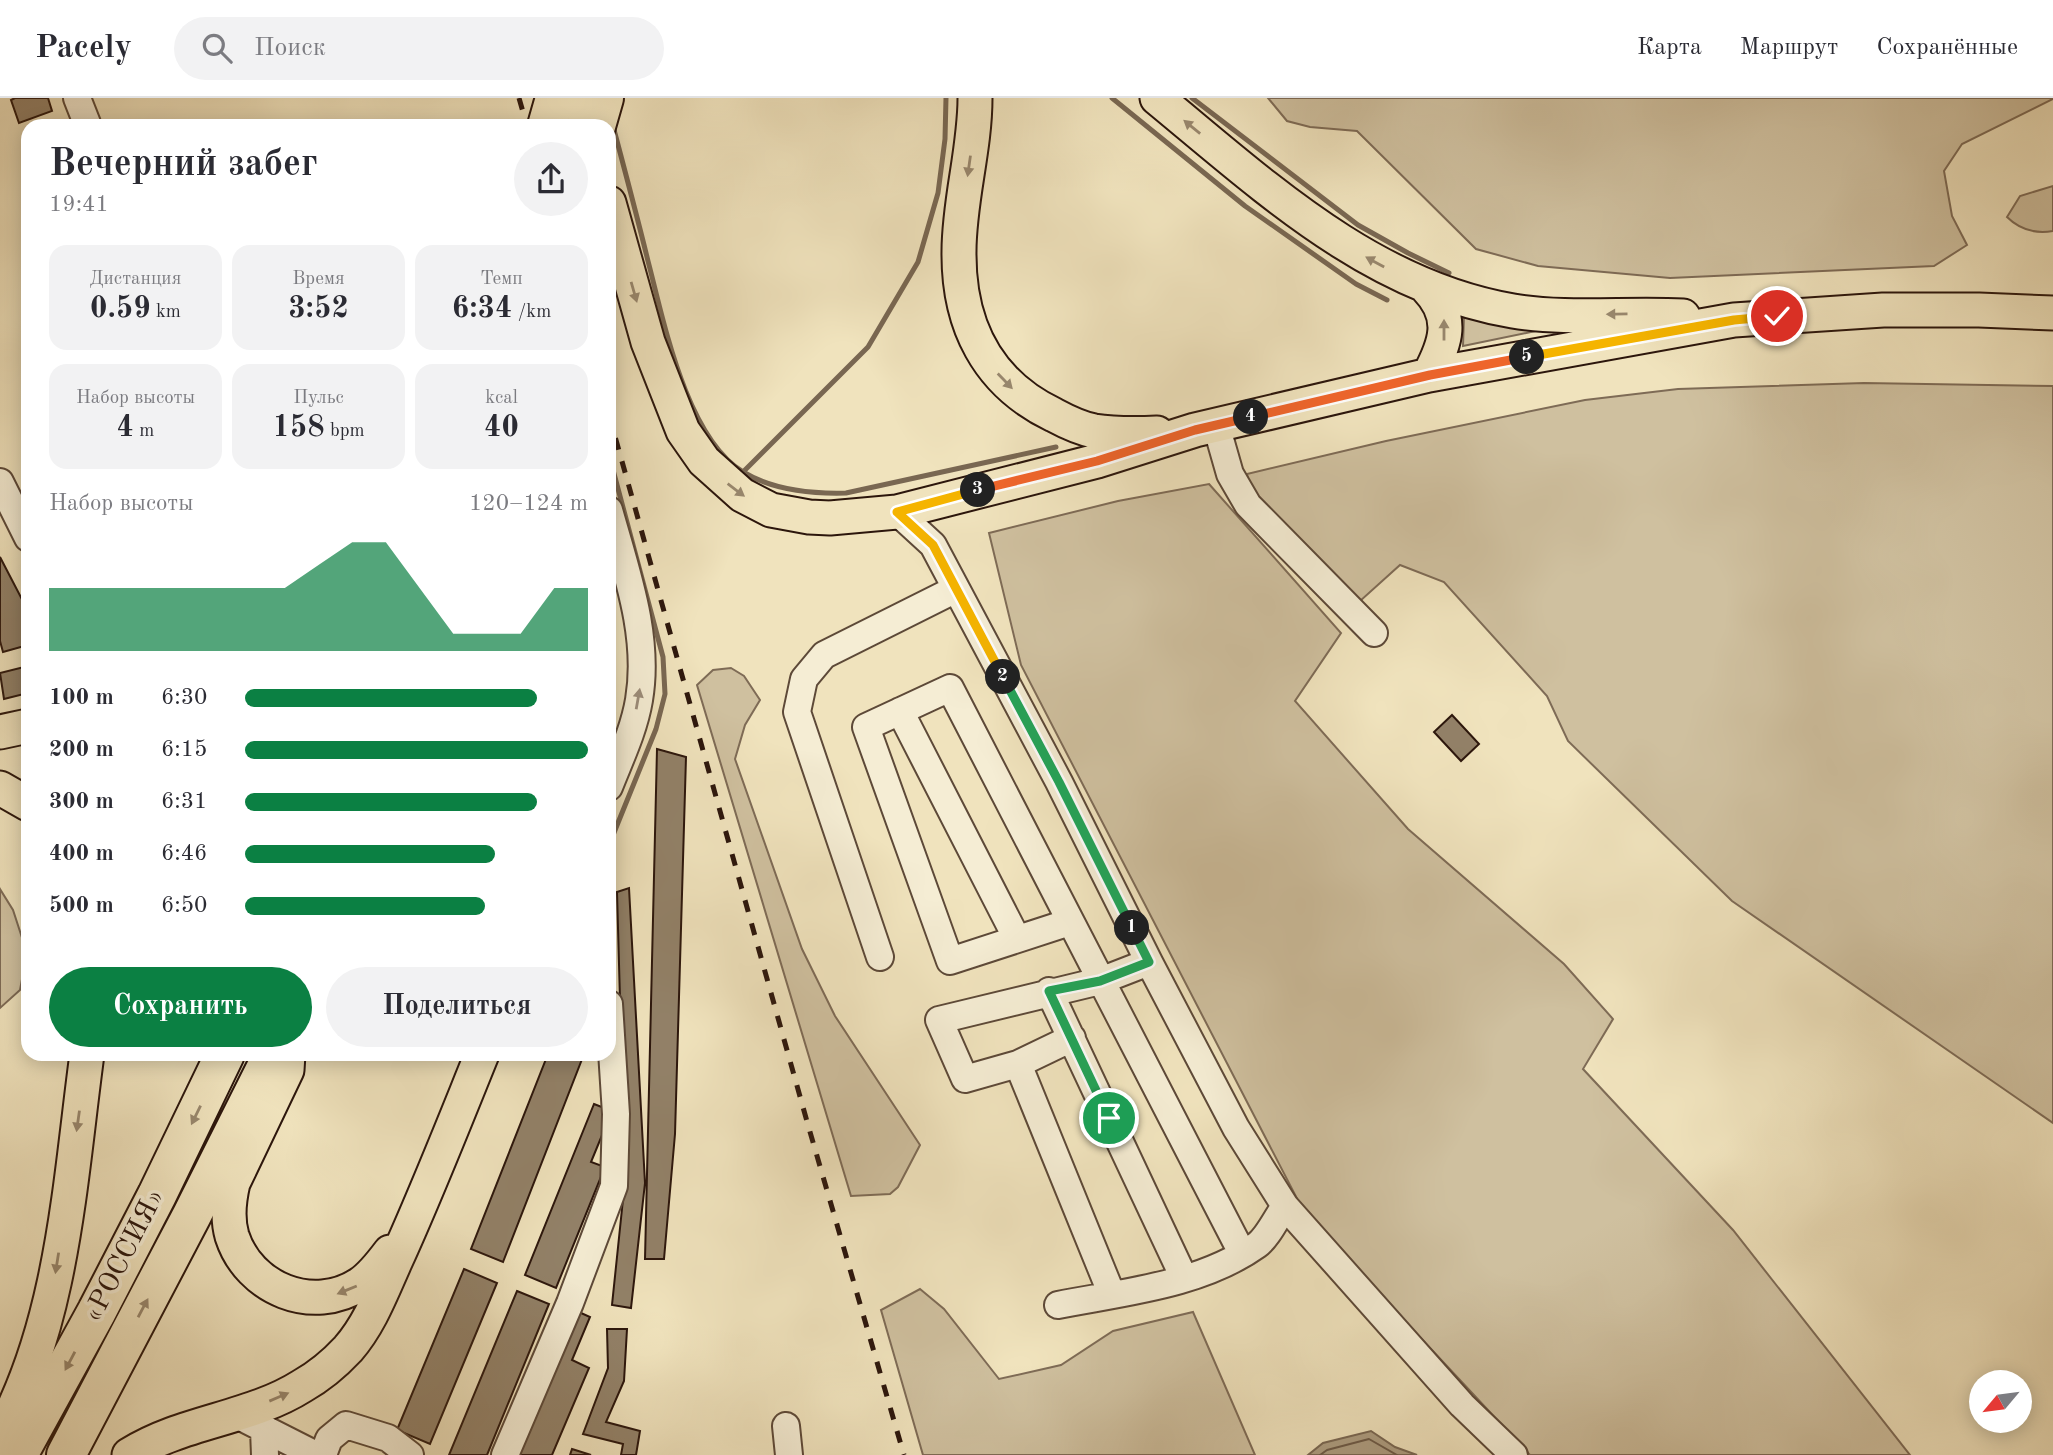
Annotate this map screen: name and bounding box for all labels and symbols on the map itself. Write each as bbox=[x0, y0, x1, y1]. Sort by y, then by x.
one-way arrow bbox=[1183, 120, 1200, 135]
one-way arrow bbox=[963, 155, 974, 177]
one-way arrow bbox=[1365, 256, 1384, 268]
one-way arrow bbox=[629, 282, 640, 304]
pin bbox=[1747, 286, 1807, 346]
one-way arrow bbox=[1606, 308, 1628, 320]
one-way arrow bbox=[1438, 319, 1450, 341]
pin: 5 bbox=[1510, 340, 1544, 374]
one-way arrow bbox=[996, 372, 1013, 389]
pin: 4 bbox=[1234, 400, 1268, 434]
pin: 3 bbox=[960, 472, 996, 508]
one-way arrow bbox=[727, 483, 745, 497]
pin: 2 bbox=[986, 660, 1020, 694]
one-way arrow bbox=[633, 688, 644, 710]
pin: 1 bbox=[1114, 910, 1150, 946]
pin bbox=[1079, 1088, 1139, 1148]
one-way arrow bbox=[190, 1105, 202, 1125]
one-way arrow bbox=[72, 1110, 83, 1132]
street label: «РОССИЯ» bbox=[79, 1185, 171, 1327]
one-way arrow bbox=[51, 1252, 62, 1274]
one-way arrow bbox=[336, 1284, 357, 1295]
one-way arrow bbox=[138, 1298, 149, 1318]
one-way arrow bbox=[64, 1351, 76, 1371]
north arrow bbox=[1969, 1370, 2032, 1433]
one-way arrow bbox=[269, 1392, 290, 1403]

